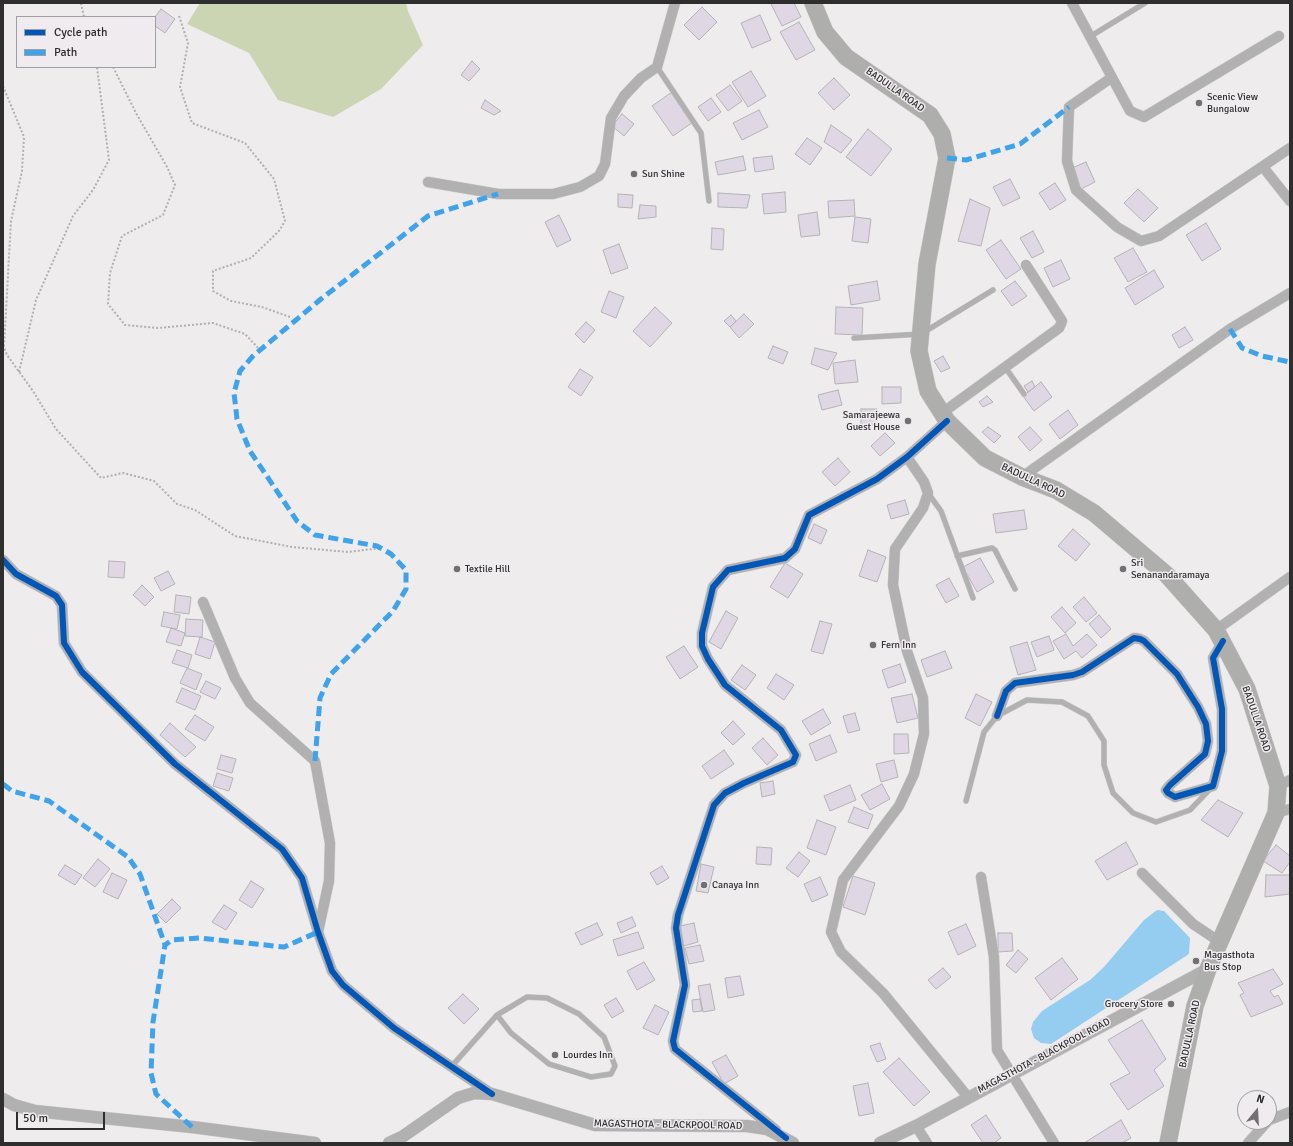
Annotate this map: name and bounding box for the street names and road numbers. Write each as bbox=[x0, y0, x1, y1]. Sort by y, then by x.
street label: BADULLA ROAD bbox=[863, 65, 927, 115]
street label: BADULLA ROAD bbox=[999, 461, 1067, 501]
street label: BADULLA ROAD bbox=[1239, 685, 1273, 753]
street label: BADULLA ROAD bbox=[1177, 999, 1203, 1069]
street label: MAGASTHOTA - BLACKPOOL ROAD bbox=[976, 1016, 1112, 1096]
street label: MAGASTHOTA - BLACKPOOL ROAD bbox=[594, 1118, 742, 1132]

